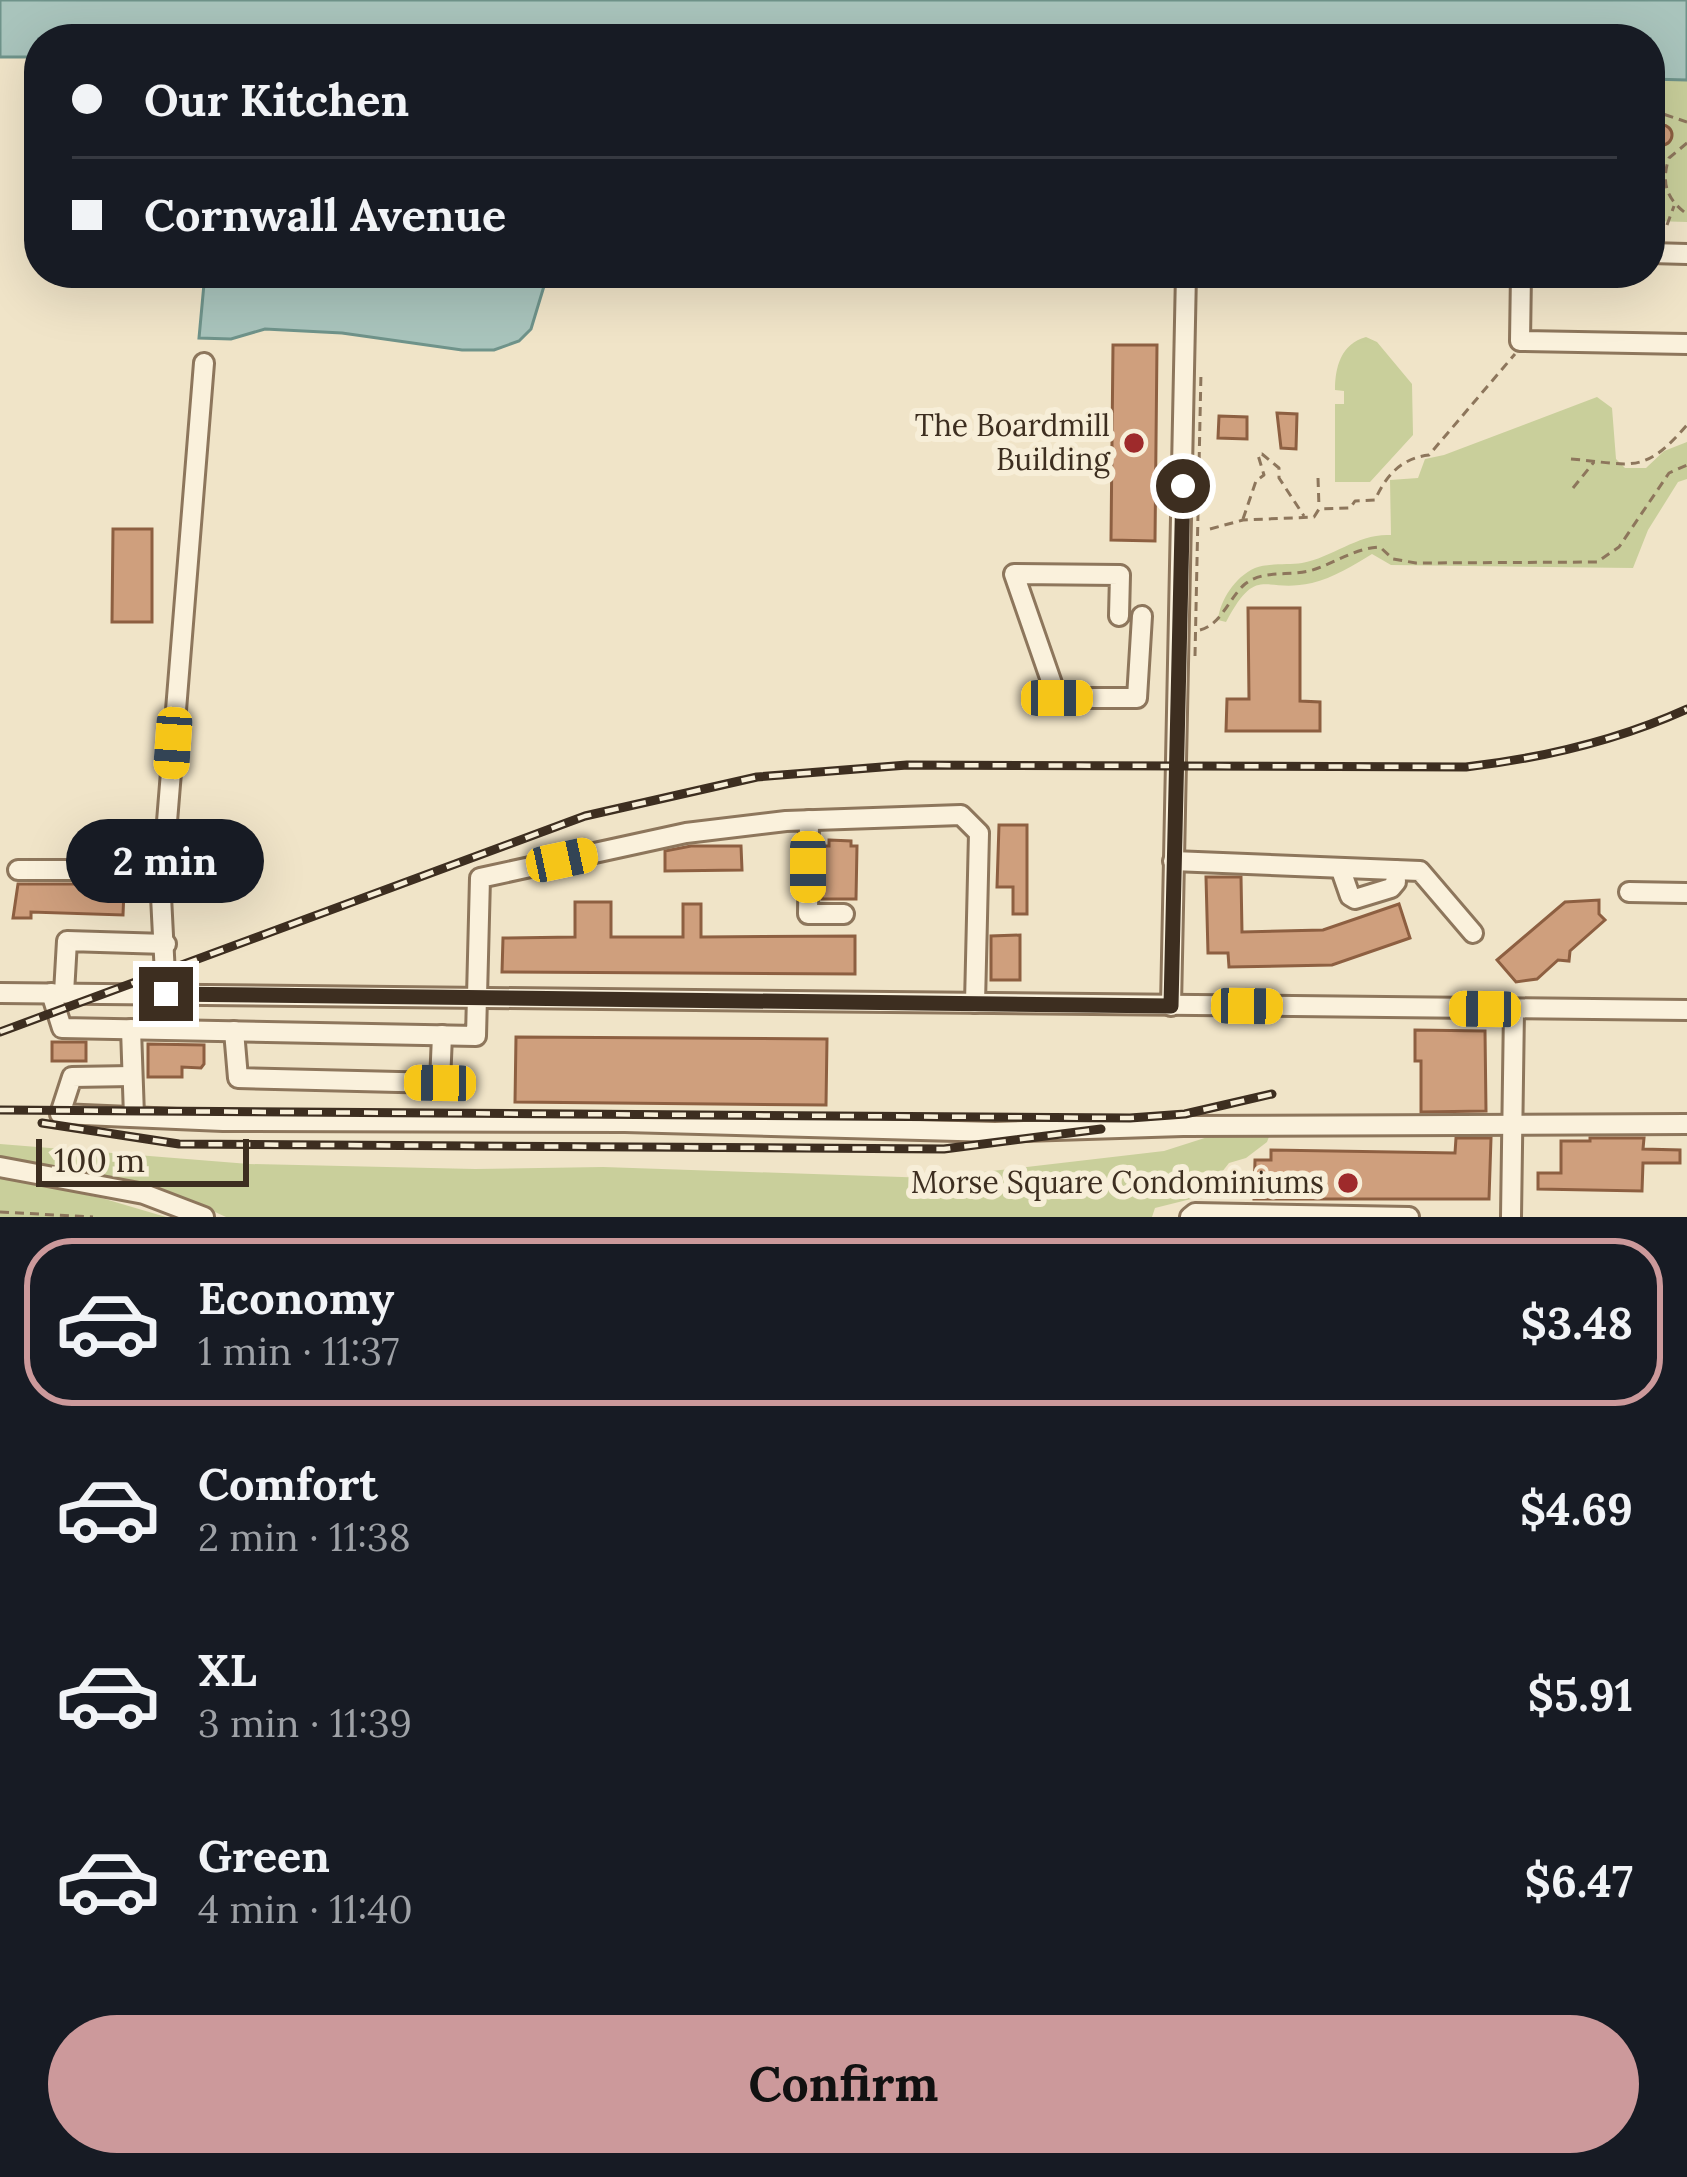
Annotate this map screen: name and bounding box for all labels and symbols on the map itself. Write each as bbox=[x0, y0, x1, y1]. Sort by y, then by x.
place label: The Boardmill Building bbox=[915, 406, 1111, 479]
marker: The Boardmill Building bbox=[1121, 430, 1147, 456]
route start bbox=[1156, 459, 1210, 513]
car bbox=[1021, 680, 1093, 716]
car bbox=[153, 706, 193, 780]
callout: 2 min bbox=[67, 820, 265, 904]
car bbox=[790, 831, 826, 903]
car bbox=[523, 835, 601, 885]
route end bbox=[139, 967, 193, 1021]
car bbox=[1211, 987, 1283, 1025]
car bbox=[1449, 990, 1521, 1028]
car bbox=[404, 1064, 476, 1102]
scale bar bbox=[36, 1133, 249, 1186]
place label: Morse Square Condominiums bbox=[911, 1163, 1324, 1201]
marker: Morse Square Condominiums bbox=[1335, 1170, 1361, 1196]

